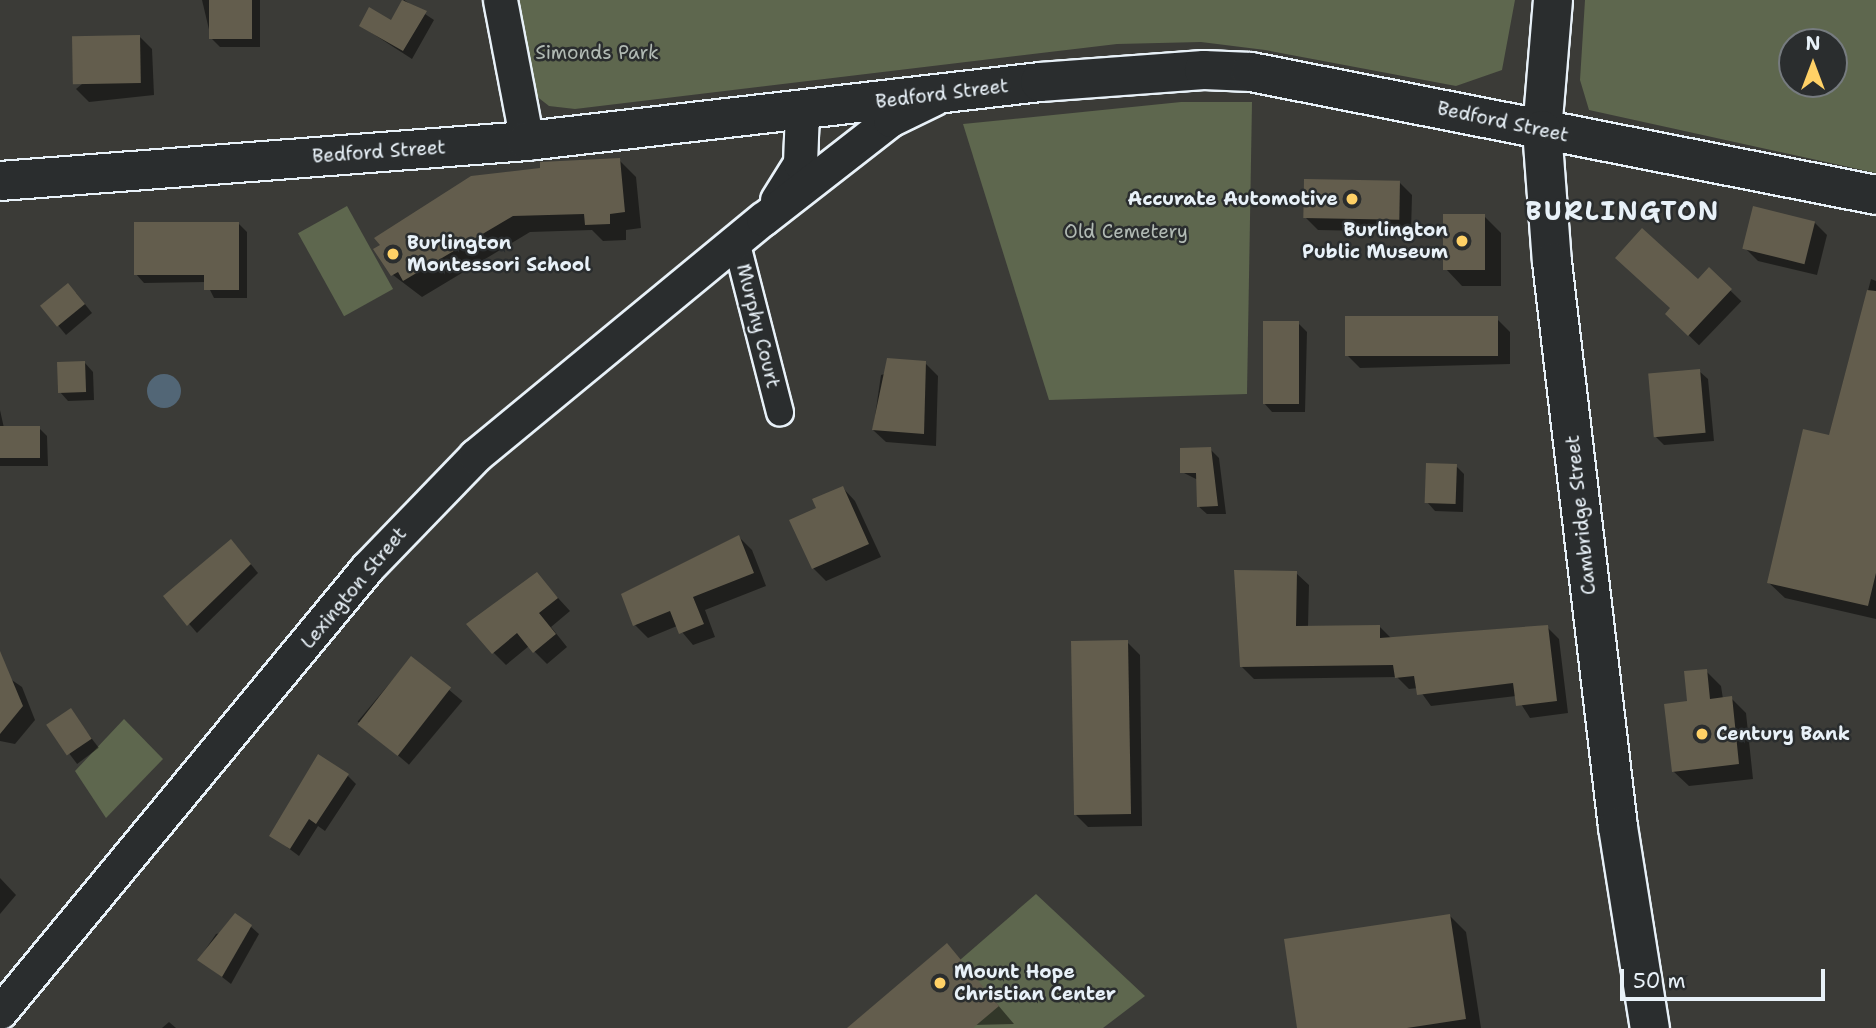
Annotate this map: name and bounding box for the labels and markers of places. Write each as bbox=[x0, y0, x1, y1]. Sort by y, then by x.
place label: Accurate Automotive bbox=[1128, 188, 1338, 210]
marker: Accurate Automotive bbox=[1344, 191, 1360, 207]
place label: Burlington Public Museum bbox=[1302, 219, 1448, 263]
place label: Burlington Montessori School bbox=[407, 232, 591, 276]
marker: Burlington Public Museum bbox=[1454, 233, 1470, 249]
marker: Burlington Montessori School bbox=[385, 246, 401, 262]
place label: Century Bank bbox=[1716, 723, 1850, 745]
marker: Century Bank bbox=[1694, 726, 1710, 742]
place label: Mount Hope Christian Center bbox=[954, 961, 1116, 1005]
marker: Mount Hope Christian Center bbox=[932, 975, 948, 991]

